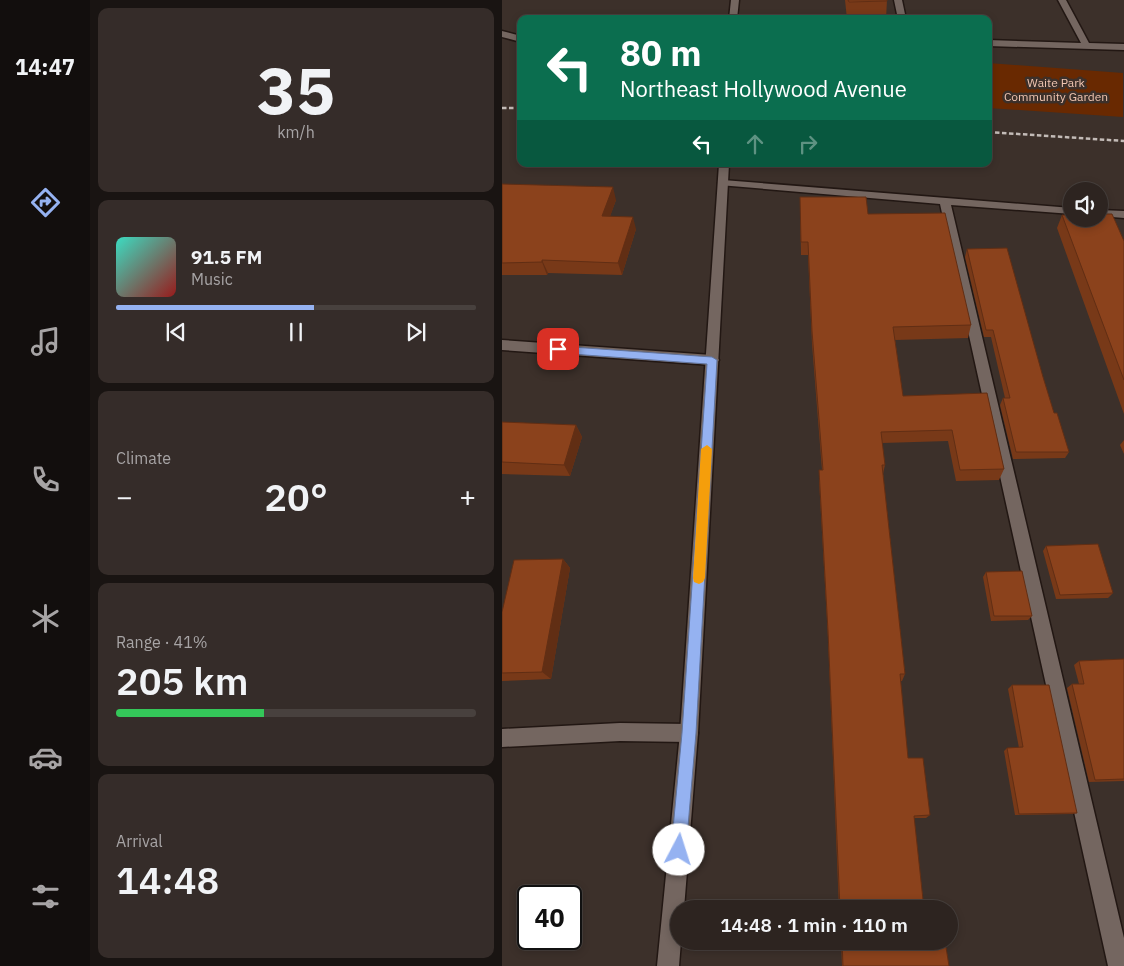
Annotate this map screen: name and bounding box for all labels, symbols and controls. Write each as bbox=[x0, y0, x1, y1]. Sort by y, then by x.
text: 80 m bbox=[620, 30, 702, 76]
icon: left bbox=[537, 35, 602, 100]
text: 35 bbox=[257, 47, 335, 132]
text: 14:47 bbox=[15, 52, 75, 81]
text: Northeast Hollywood Avenue bbox=[620, 74, 907, 103]
park label: Waite Park Community Garden bbox=[1004, 75, 1108, 104]
text: km/h bbox=[277, 122, 315, 142]
icon: left bbox=[688, 130, 716, 158]
icon: ahead bbox=[741, 130, 769, 158]
icon: right bbox=[794, 130, 822, 158]
map controls bbox=[1063, 182, 1108, 227]
button: sound bbox=[1063, 182, 1108, 227]
icon: directions bbox=[28, 185, 63, 220]
text: 91.5 FM bbox=[191, 245, 262, 269]
text: Music bbox=[191, 269, 233, 289]
icon: previous bbox=[162, 318, 190, 346]
icon: pause bbox=[282, 318, 310, 346]
icon: next bbox=[402, 318, 430, 346]
icon: music bbox=[28, 324, 63, 359]
pin bbox=[537, 328, 579, 370]
icon: arrive bbox=[544, 335, 572, 363]
text: Climate bbox=[116, 448, 171, 468]
icon: phone bbox=[28, 462, 63, 497]
text: 20° bbox=[264, 472, 328, 521]
text: − bbox=[116, 478, 133, 515]
text: + bbox=[459, 478, 476, 515]
icon: climate bbox=[28, 601, 63, 636]
text: Range · 41% bbox=[116, 632, 208, 652]
text: 205 km bbox=[116, 656, 248, 705]
icon: car bbox=[28, 740, 63, 775]
position arrow bbox=[652, 823, 704, 875]
text: Arrival bbox=[116, 831, 163, 851]
text: 14:48 bbox=[116, 855, 219, 904]
icon: filters bbox=[28, 879, 63, 914]
speed limit sign: 40 bbox=[517, 885, 582, 950]
text: 14:48 · 1 min · 110 m bbox=[720, 913, 908, 937]

